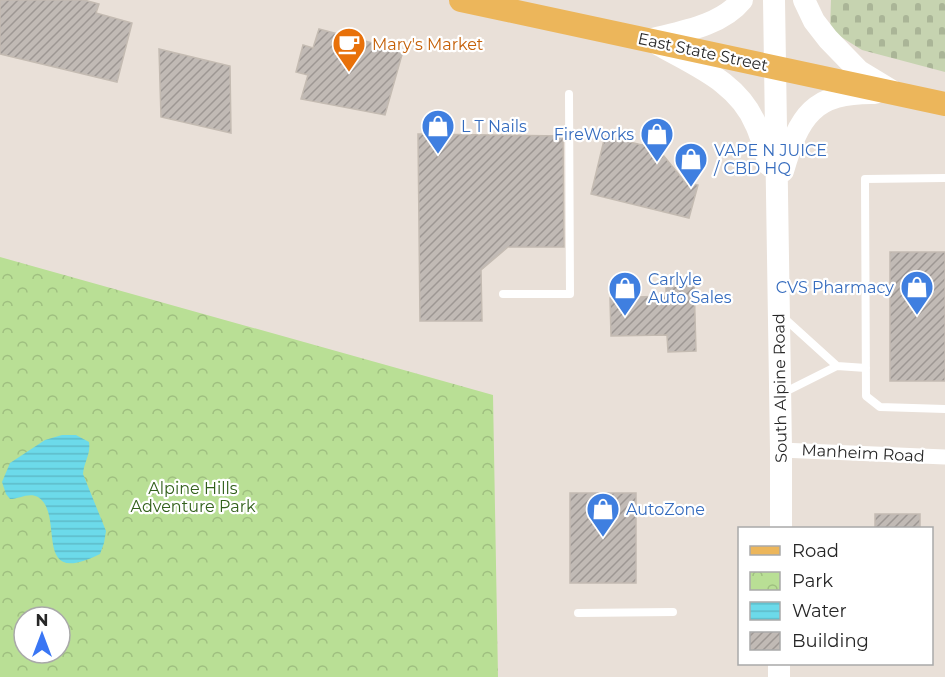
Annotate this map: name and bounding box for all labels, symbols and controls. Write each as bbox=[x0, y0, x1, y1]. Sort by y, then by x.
cafe icon: Mary's Market bbox=[331, 26, 367, 73]
street label: East State Street bbox=[636, 29, 770, 75]
place label: Mary's Market bbox=[372, 35, 484, 54]
shop icon: L T Nails bbox=[420, 108, 456, 155]
shop icon: FireWorks bbox=[639, 116, 675, 163]
place label: L T Nails bbox=[461, 117, 527, 136]
place label: FireWorks bbox=[554, 125, 634, 144]
shop icon: VAPE N JUICE / CBD HQ bbox=[673, 141, 709, 188]
place label: VAPE N JUICE / CBD HQ bbox=[713, 141, 827, 178]
shop icon: CVS Pharmacy bbox=[899, 269, 935, 316]
shop icon: Carlyle Auto Sales bbox=[607, 270, 643, 317]
place label: Carlyle Auto Sales bbox=[648, 270, 732, 307]
place label: CVS Pharmacy bbox=[776, 278, 894, 297]
street label: South Alpine Road bbox=[769, 313, 791, 463]
street label: Manheim Road bbox=[801, 440, 925, 466]
park label: Alpine Hills Adventure Park bbox=[130, 479, 256, 516]
shop icon: AutoZone bbox=[585, 491, 621, 538]
place label: AutoZone bbox=[626, 500, 705, 519]
legend bbox=[738, 527, 933, 665]
text: Road bbox=[792, 540, 839, 562]
text: Park bbox=[792, 570, 833, 592]
text: Water bbox=[792, 600, 847, 622]
north arrow bbox=[12, 605, 72, 665]
text: N bbox=[36, 611, 48, 630]
text: Building bbox=[792, 630, 869, 652]

